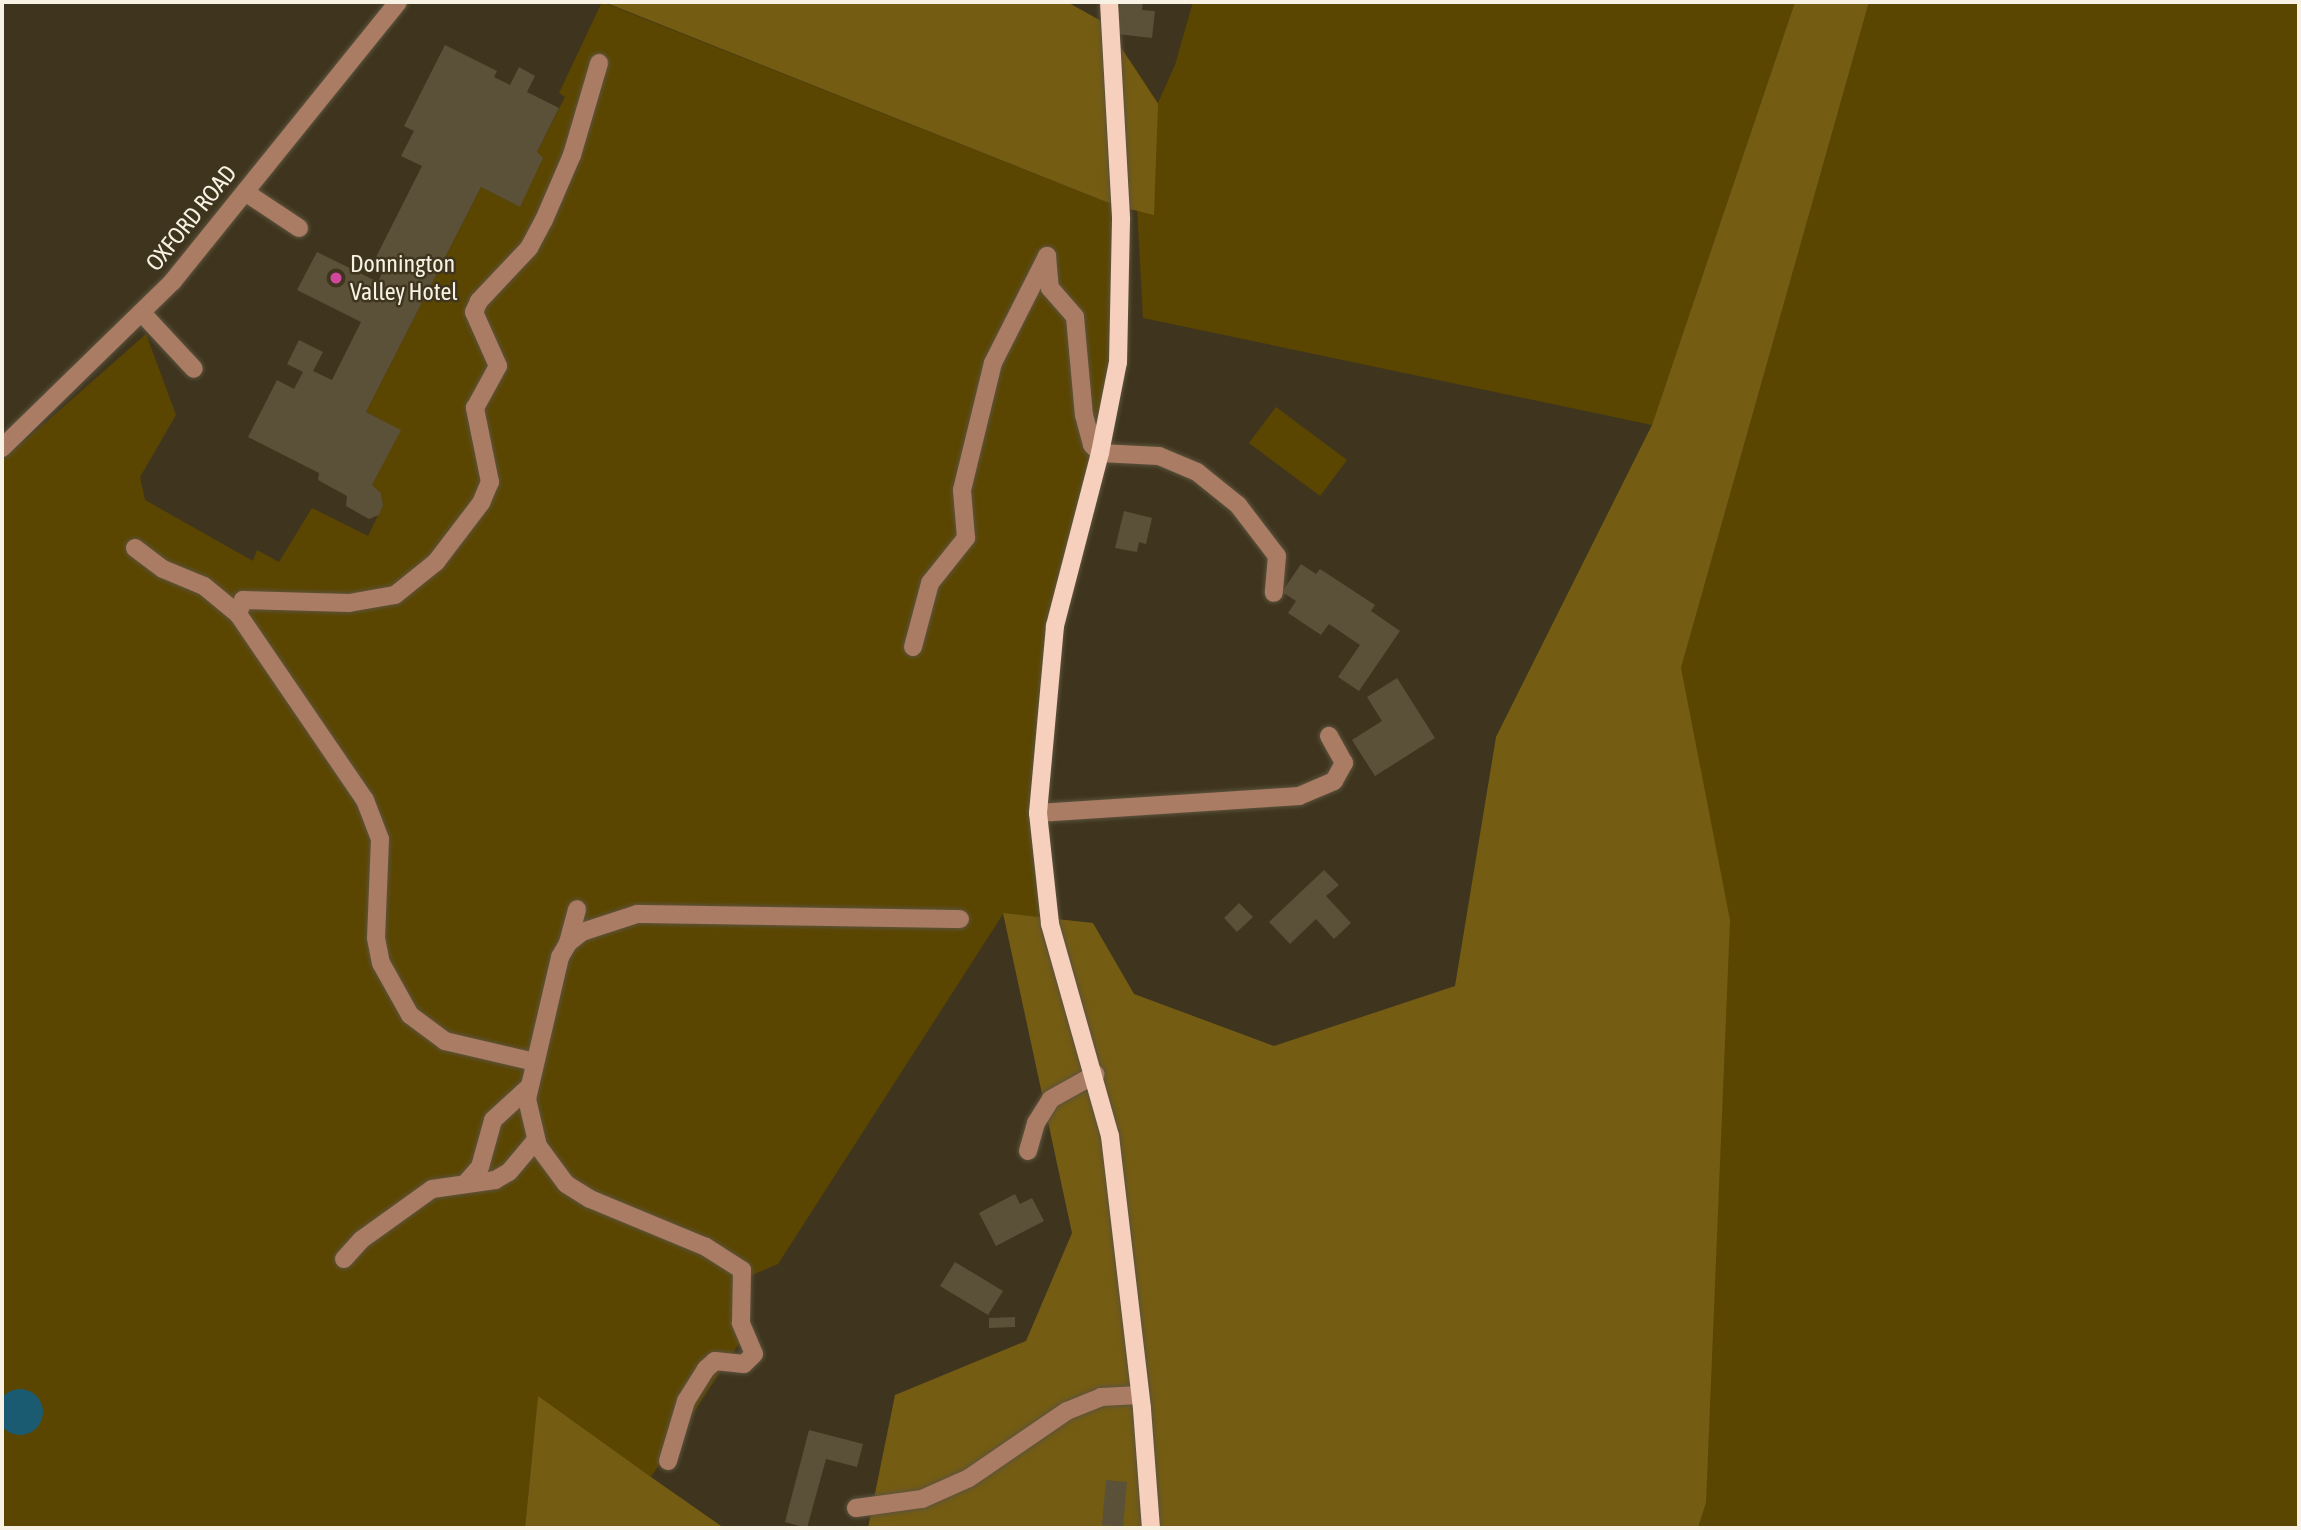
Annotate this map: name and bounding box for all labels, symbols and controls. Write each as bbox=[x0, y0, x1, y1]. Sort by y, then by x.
street label: OXFORD ROAD bbox=[140, 159, 242, 277]
place label: Donnington Valley Hotel bbox=[350, 250, 458, 306]
marker: Donnington Valley Hotel bbox=[328, 270, 344, 286]

